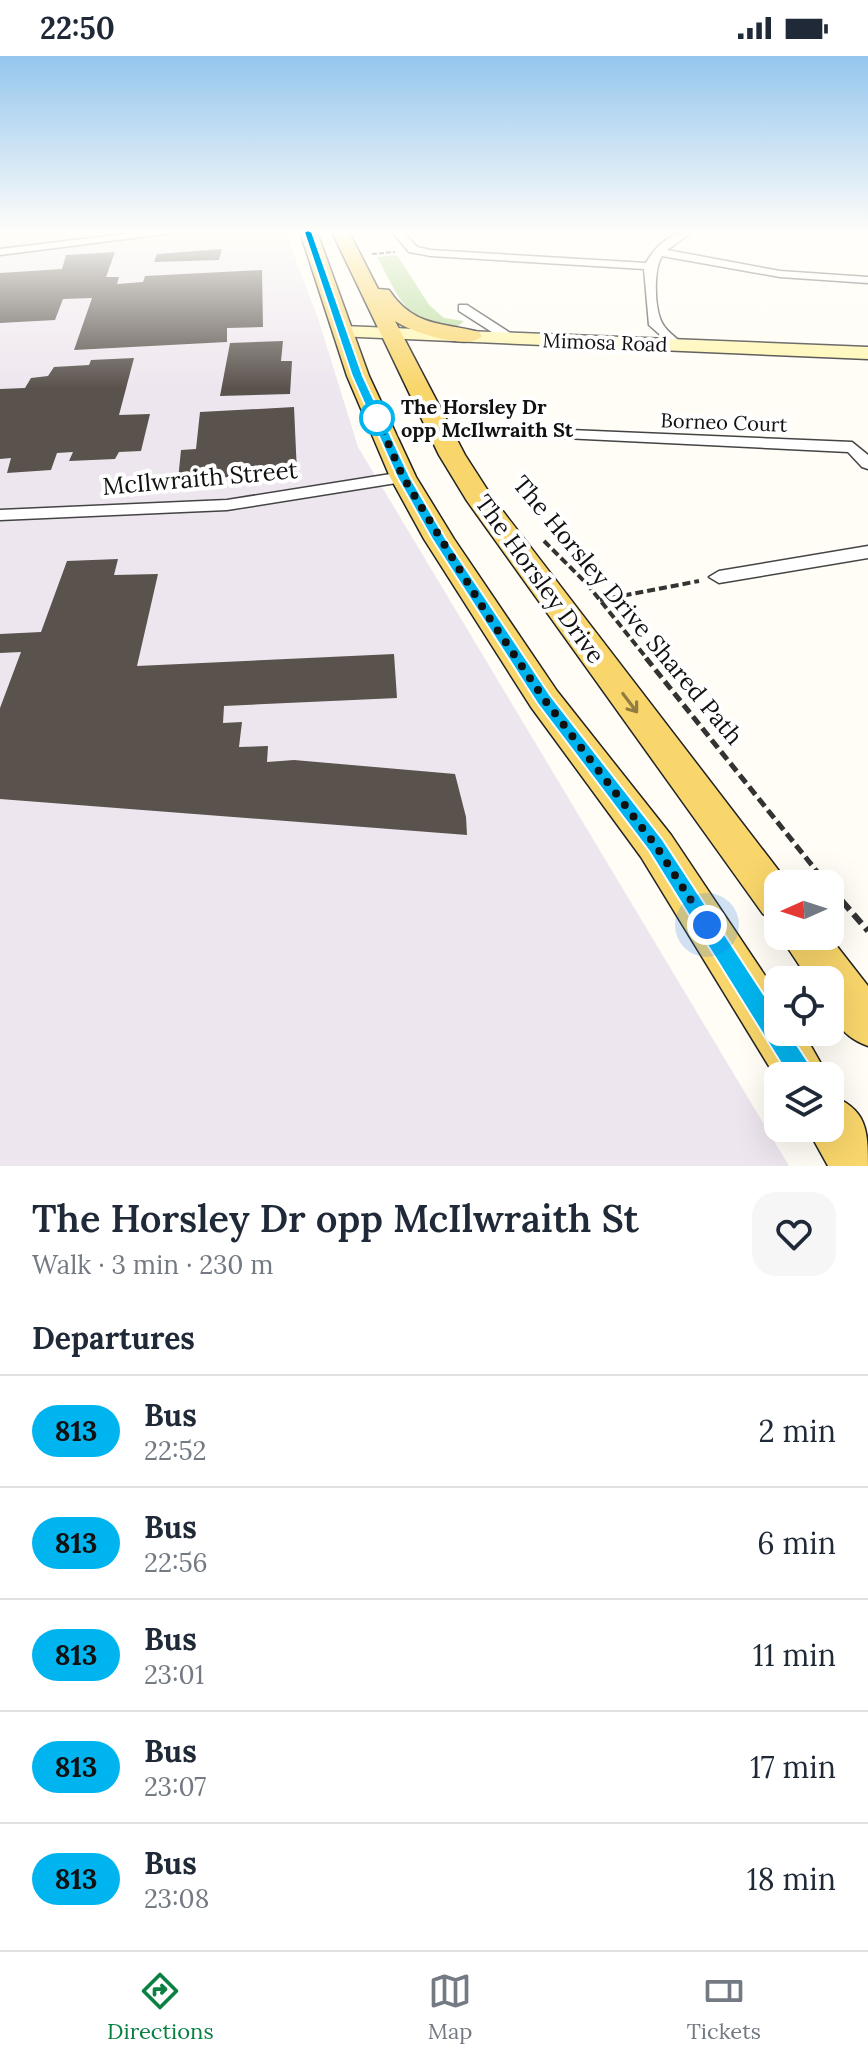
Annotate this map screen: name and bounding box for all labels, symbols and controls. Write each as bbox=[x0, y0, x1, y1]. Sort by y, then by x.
text: 22:50 bbox=[40, 9, 115, 47]
street label: Mimosa Road bbox=[542, 327, 668, 357]
place label: The Horsley Dr opp McIlwraith St bbox=[401, 394, 574, 442]
marker: The Horsley Dr opp McIlwraith St bbox=[360, 401, 394, 435]
street label: Borneo Court bbox=[660, 407, 788, 437]
street label: McIlwraith Street bbox=[101, 454, 299, 502]
street label: The Horsley Drive Shared Path bbox=[506, 469, 750, 751]
street label: The Horsley Drive bbox=[468, 488, 612, 670]
one-way arrow bbox=[622, 691, 638, 713]
north arrow bbox=[764, 870, 844, 950]
map controls bbox=[764, 870, 844, 1142]
your location bbox=[687, 905, 727, 945]
button: locate bbox=[764, 966, 844, 1046]
button: layers bbox=[764, 1062, 844, 1142]
button: heart bbox=[752, 1192, 836, 1276]
text: The Horsley Dr opp McIlwraith St bbox=[32, 1194, 639, 1242]
text: Walk · 3 min · 230 m bbox=[32, 1248, 274, 1281]
text: Departures bbox=[32, 1319, 195, 1357]
text: Bus bbox=[144, 1396, 197, 1434]
text: 2 min bbox=[759, 1412, 836, 1450]
text: 813 bbox=[54, 1413, 98, 1449]
text: 22:52 bbox=[144, 1434, 207, 1467]
text: Bus bbox=[144, 1508, 197, 1546]
text: 6 min bbox=[757, 1524, 836, 1562]
text: 813 bbox=[54, 1525, 98, 1561]
text: 22:56 bbox=[144, 1546, 208, 1579]
text: Bus bbox=[144, 1620, 197, 1658]
text: 11 min bbox=[753, 1636, 836, 1674]
text: 813 bbox=[54, 1637, 98, 1673]
text: 23:01 bbox=[144, 1658, 204, 1691]
text: Bus bbox=[144, 1732, 197, 1770]
text: 17 min bbox=[750, 1748, 836, 1786]
text: 813 bbox=[54, 1749, 98, 1785]
text: 23:07 bbox=[144, 1770, 206, 1803]
text: Bus bbox=[144, 1844, 197, 1882]
text: 18 min bbox=[747, 1860, 836, 1898]
text: 813 bbox=[54, 1861, 98, 1897]
text: 23:08 bbox=[144, 1882, 209, 1915]
tab: Directions bbox=[107, 1969, 214, 2045]
tab: Map bbox=[428, 1969, 473, 2045]
tab: Tickets bbox=[687, 1969, 761, 2045]

